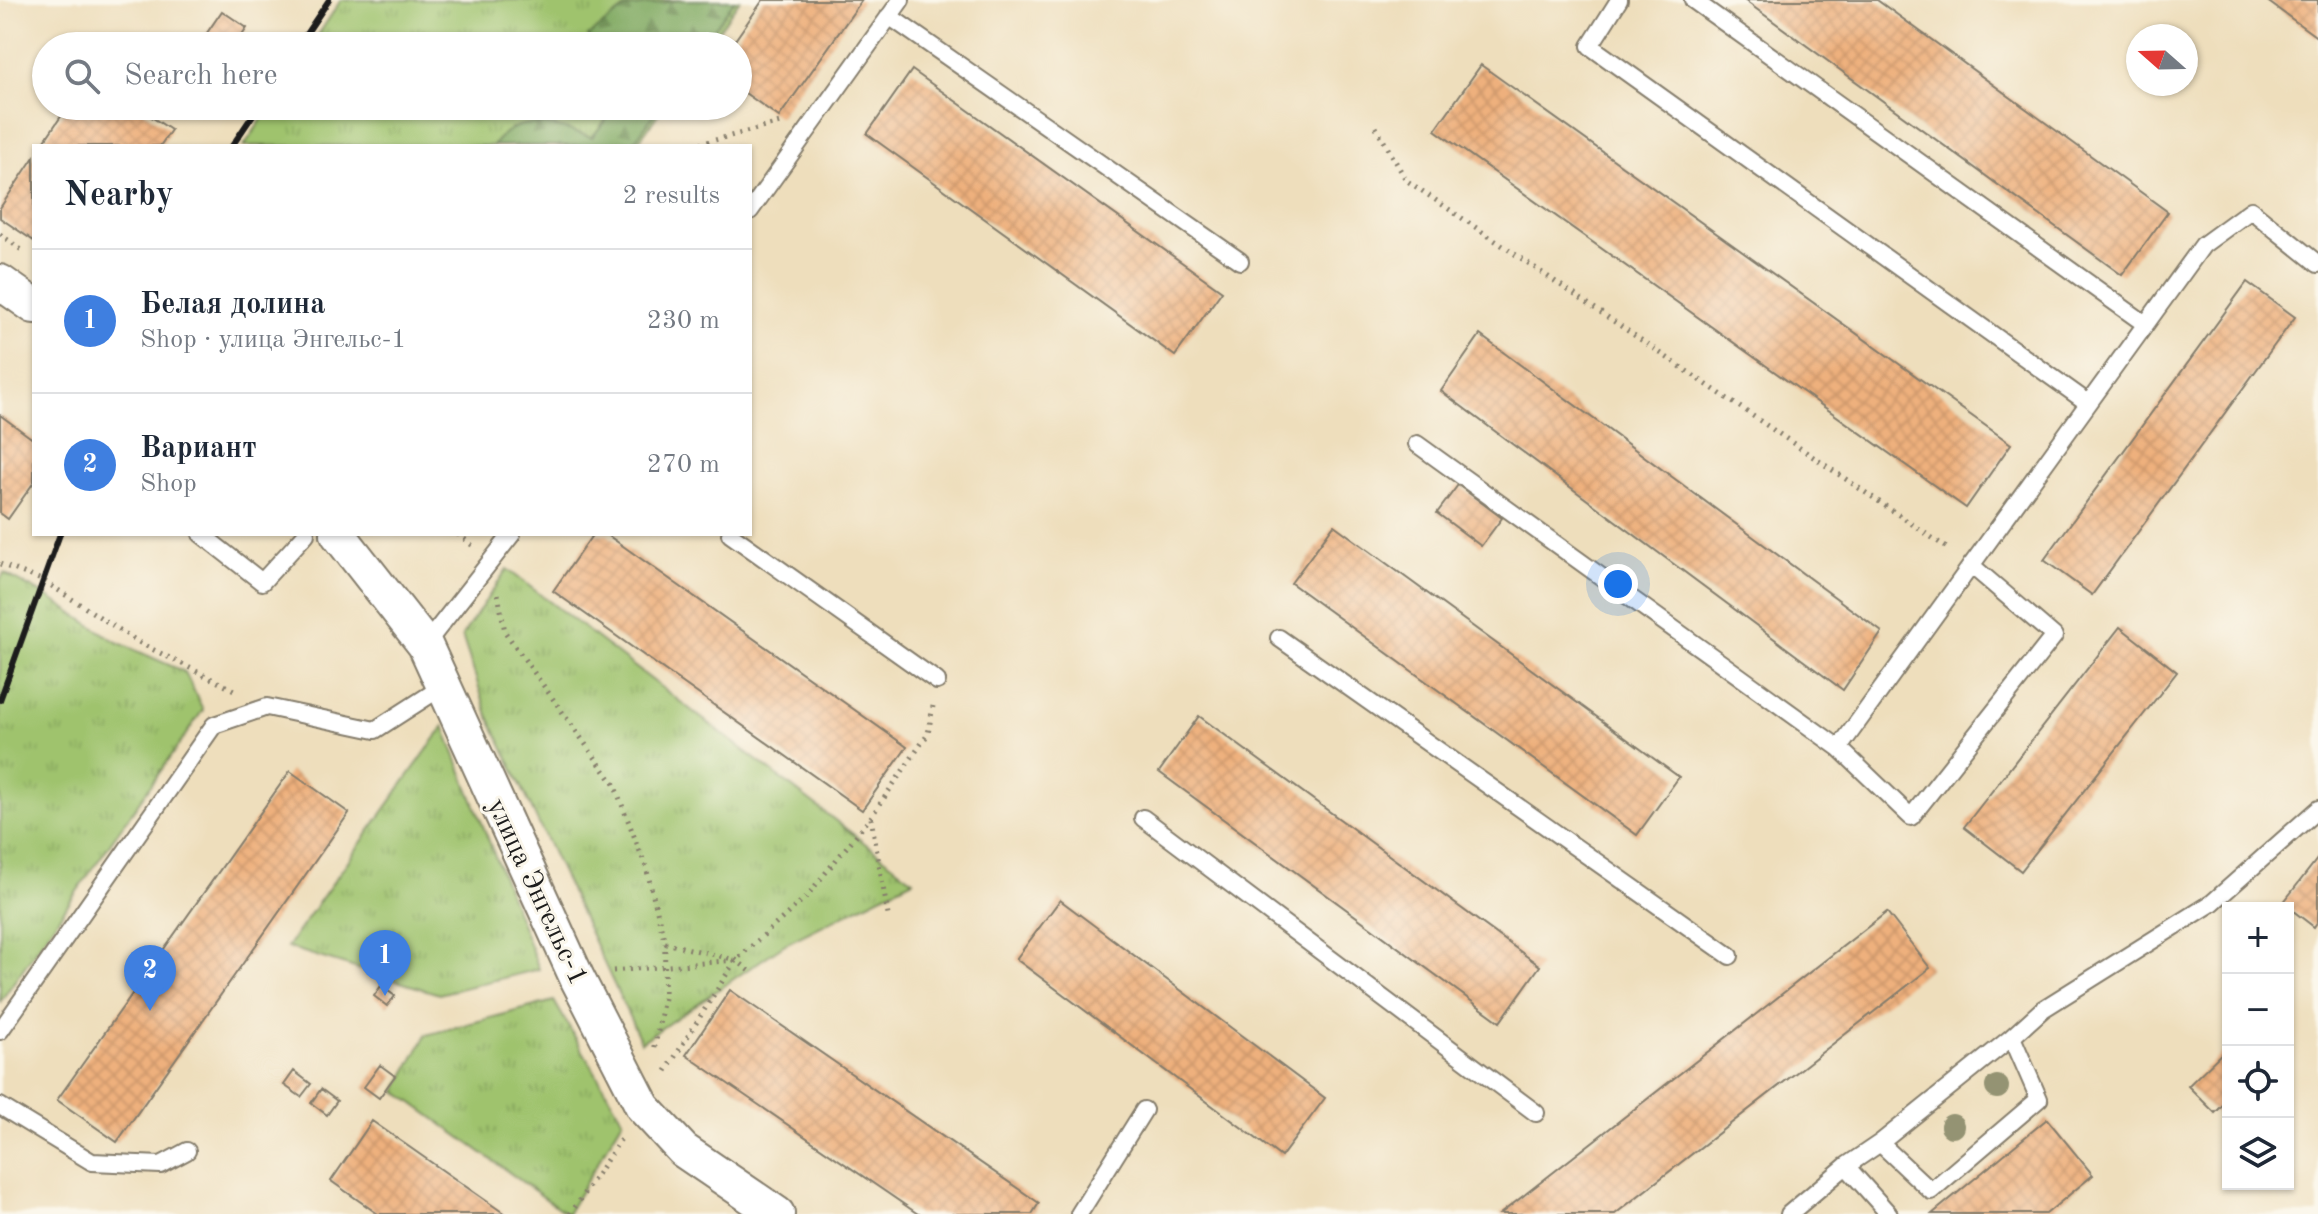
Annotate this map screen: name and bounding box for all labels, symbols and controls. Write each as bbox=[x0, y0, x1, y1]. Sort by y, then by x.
north arrow bbox=[2126, 24, 2198, 96]
search box bbox=[32, 32, 752, 120]
icon: search bbox=[60, 54, 104, 98]
text: Search here bbox=[124, 61, 278, 91]
text: Nearby bbox=[64, 179, 174, 213]
text: 2 results bbox=[622, 183, 720, 209]
text: Белая долина bbox=[140, 290, 326, 320]
text: 1 bbox=[82, 308, 98, 334]
text: 230 m bbox=[647, 308, 720, 334]
text: Shop · улица Энгельс-1 bbox=[140, 327, 406, 353]
text: Вариант bbox=[140, 434, 257, 464]
text: 2 bbox=[82, 452, 98, 478]
text: 270 m bbox=[647, 452, 720, 478]
text: Shop bbox=[140, 471, 197, 497]
your location bbox=[1598, 564, 1638, 604]
street label: улица Энгельс-1 bbox=[481, 795, 592, 990]
map controls bbox=[2222, 902, 2294, 1190]
button: + bbox=[2222, 902, 2294, 974]
pin: 1 bbox=[359, 930, 411, 996]
pin: 2 bbox=[124, 945, 176, 1011]
button: − bbox=[2222, 974, 2294, 1046]
button: locate bbox=[2222, 1046, 2294, 1118]
button: layers bbox=[2222, 1118, 2294, 1190]

